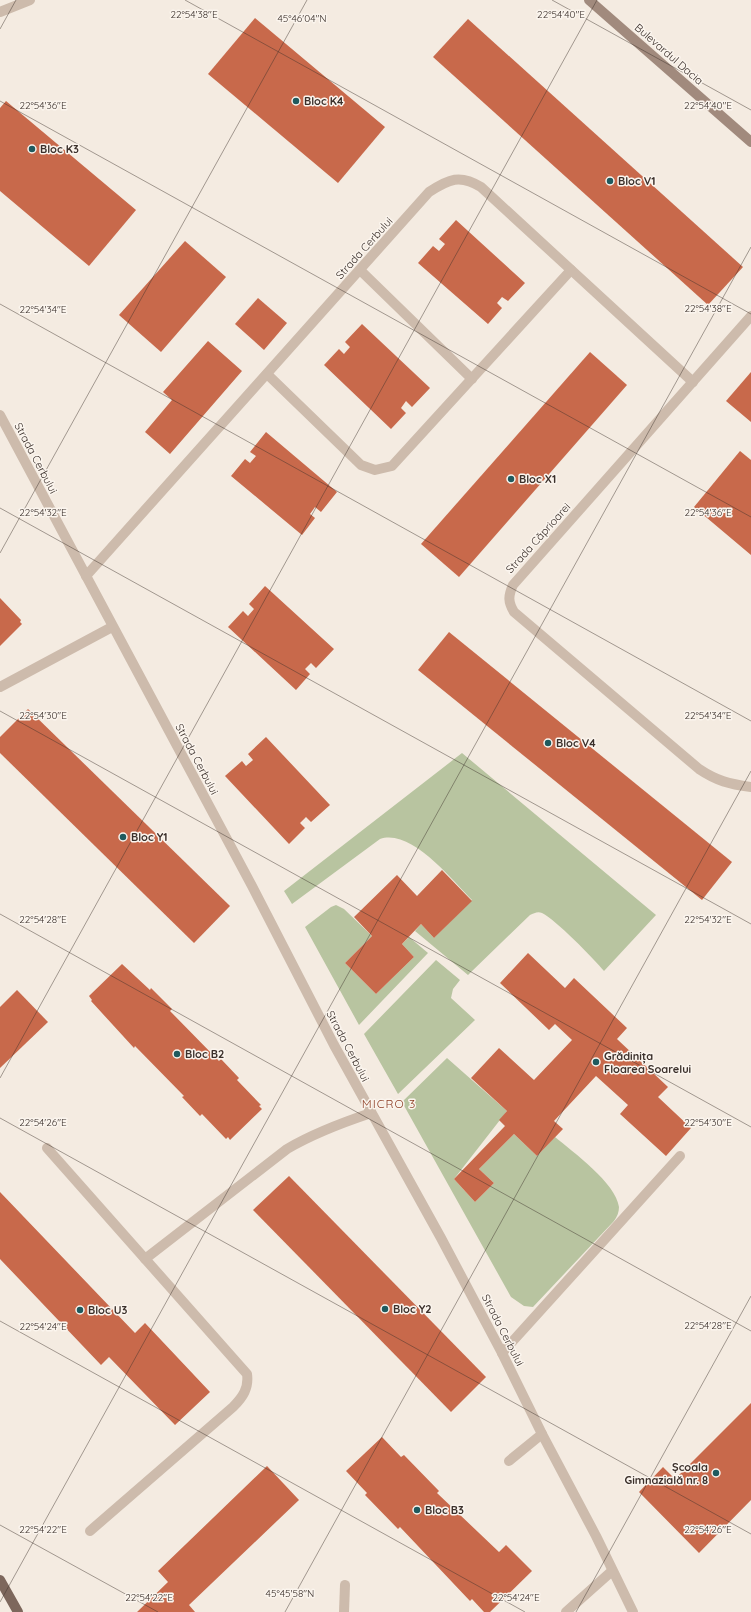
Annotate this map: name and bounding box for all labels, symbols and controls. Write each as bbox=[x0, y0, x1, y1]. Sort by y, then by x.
text: 22°54'38"E bbox=[170, 8, 218, 21]
text: 22°54'40"E bbox=[537, 8, 585, 21]
text: 45°46'04"N bbox=[277, 12, 327, 25]
street label: Bulevardul Dacia bbox=[632, 20, 706, 88]
place label: Bloc K4 bbox=[304, 94, 344, 108]
marker: Bloc K4 bbox=[291, 96, 301, 106]
text: 22°54'36"E bbox=[19, 99, 67, 112]
text: 22°54'40"E bbox=[684, 99, 732, 112]
place label: Bloc K3 bbox=[40, 142, 79, 156]
marker: Bloc K3 bbox=[27, 144, 37, 154]
place label: Bloc V1 bbox=[618, 174, 655, 188]
marker: Bloc V1 bbox=[605, 176, 615, 186]
street label: Strada Cerbului bbox=[332, 214, 396, 282]
text: 22°54'38"E bbox=[684, 302, 732, 315]
text: 22°54'34"E bbox=[19, 303, 67, 316]
street label: Strada Cerbului bbox=[11, 420, 61, 496]
place label: Bloc X1 bbox=[519, 472, 556, 486]
marker: Bloc X1 bbox=[506, 474, 516, 484]
street label: Strada Căprioarei bbox=[503, 500, 573, 576]
text: 22°54'32"E bbox=[19, 506, 67, 519]
text: 22°54'36"E bbox=[684, 506, 732, 519]
text: 22°54'30"E bbox=[19, 709, 67, 722]
text: 22°54'34"E bbox=[684, 709, 732, 722]
street label: Strada Cerbului bbox=[172, 721, 222, 797]
place label: Bloc V4 bbox=[556, 736, 596, 750]
marker: Bloc V4 bbox=[543, 738, 553, 748]
place label: Bloc Y1 bbox=[131, 830, 168, 844]
marker: Bloc Y1 bbox=[118, 832, 128, 842]
text: 22°54'28"E bbox=[19, 913, 67, 926]
text: 22°54'32"E bbox=[684, 913, 732, 926]
street label: Strada Cerbului bbox=[323, 1008, 373, 1084]
place label: Bloc B2 bbox=[185, 1047, 224, 1061]
marker: Bloc B2 bbox=[172, 1049, 182, 1059]
place label: Grădinița Floarea Soarelui bbox=[604, 1049, 691, 1076]
marker: Grădinița Floarea Soarelui bbox=[591, 1057, 601, 1067]
district label: MICRO 3 bbox=[362, 1096, 416, 1111]
text: 22°54'26"E bbox=[19, 1116, 67, 1129]
text: 22°54'30"E bbox=[684, 1116, 732, 1129]
street label: Strada Cerbului bbox=[479, 1292, 527, 1368]
place label: Bloc Y2 bbox=[393, 1302, 432, 1316]
place label: Bloc U3 bbox=[88, 1303, 127, 1317]
marker: Bloc Y2 bbox=[380, 1304, 390, 1314]
marker: Bloc U3 bbox=[75, 1305, 85, 1315]
text: 22°54'28"E bbox=[684, 1319, 732, 1332]
text: 22°54'24"E bbox=[19, 1320, 67, 1333]
place label: Școala Gimnazială nr. 8 bbox=[624, 1460, 708, 1487]
marker: Școala Gimnazială nr. 8 bbox=[711, 1468, 721, 1478]
place label: Bloc B3 bbox=[425, 1503, 464, 1517]
marker: Bloc B3 bbox=[412, 1505, 422, 1515]
text: 22°54'22"E bbox=[19, 1523, 67, 1536]
text: 22°54'26"E bbox=[684, 1523, 732, 1536]
text: 45°45'58"N bbox=[266, 1587, 314, 1600]
text: 22°54'22"E bbox=[125, 1591, 173, 1604]
text: 22°54'24"E bbox=[492, 1591, 540, 1604]

